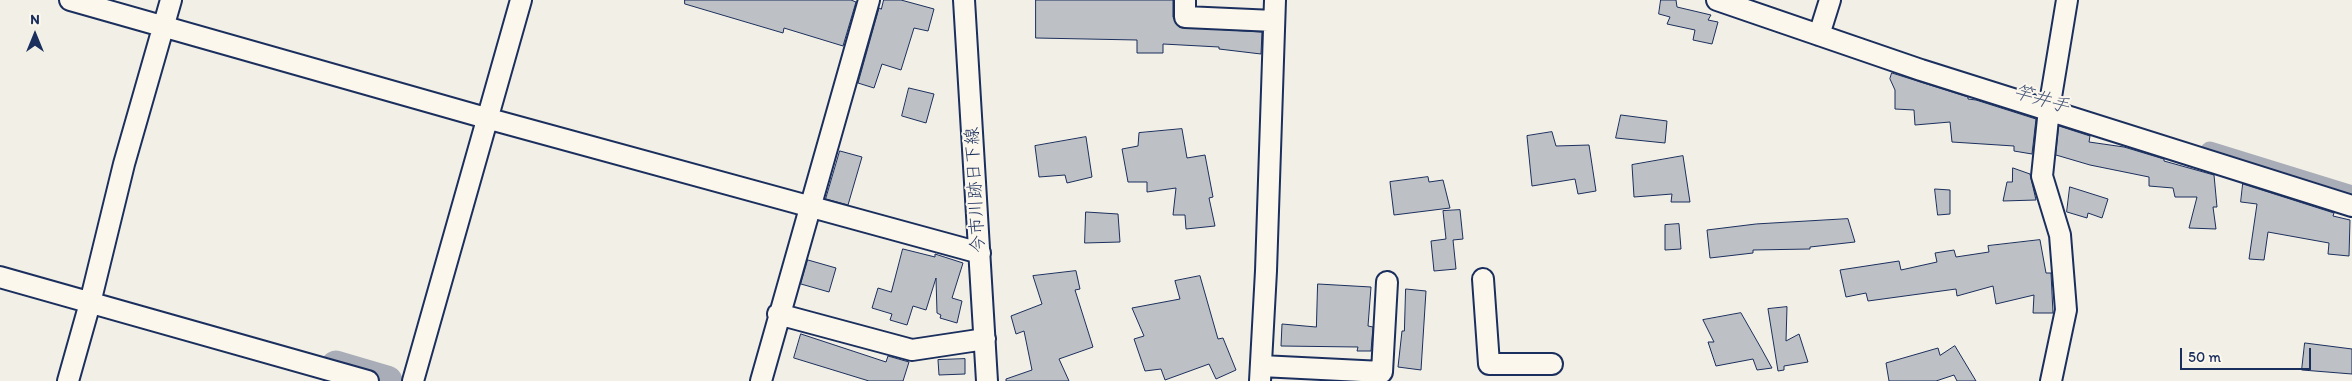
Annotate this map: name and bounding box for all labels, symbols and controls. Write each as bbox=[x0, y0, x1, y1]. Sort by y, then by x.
north arrow bbox=[10, 10, 60, 60]
text: N bbox=[30, 11, 40, 28]
water label: 竿井手 bbox=[2010, 81, 2072, 119]
street label: 今市川跡日下線 bbox=[962, 127, 990, 253]
scale bar bbox=[2182, 338, 2313, 370]
text: 50 m bbox=[2188, 348, 2221, 366]

